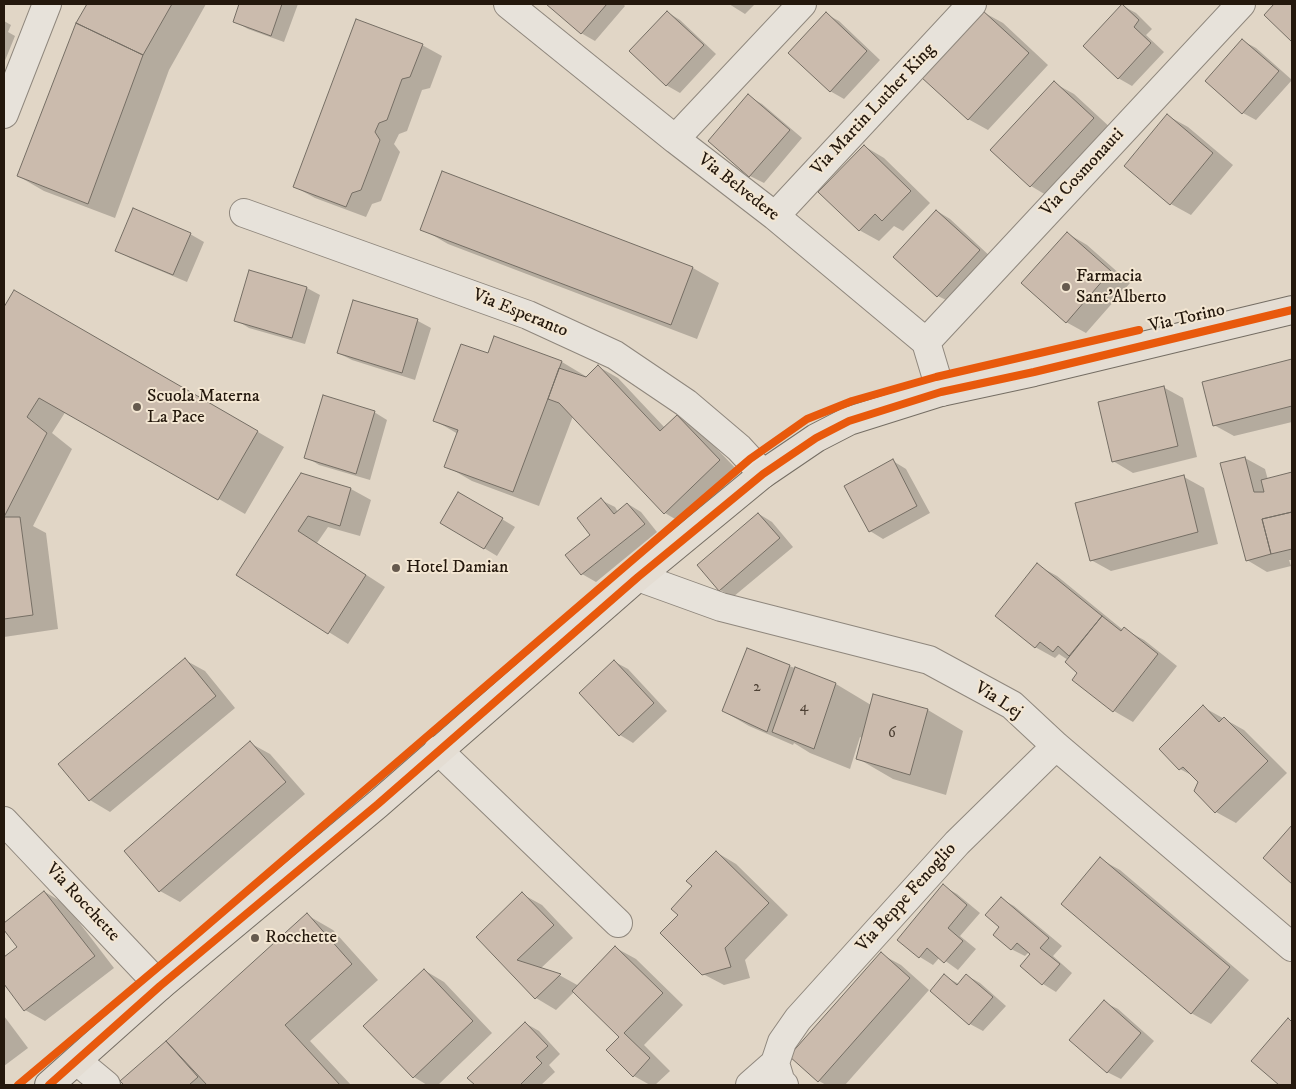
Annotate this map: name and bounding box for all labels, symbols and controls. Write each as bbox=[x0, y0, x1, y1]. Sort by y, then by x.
street label: Via Martin Luther King bbox=[807, 40, 941, 180]
street label: Via Cosmonauti bbox=[1037, 124, 1129, 222]
street label: Via Belvedere bbox=[693, 149, 783, 227]
place label: Farmacia Sant'Alberto bbox=[1076, 266, 1166, 308]
marker: Farmacia Sant'Alberto bbox=[1060, 281, 1072, 293]
street label: Via Esperanto bbox=[469, 285, 571, 343]
street label: Via Torino bbox=[1147, 300, 1227, 338]
place label: Scuola Materna La Pace bbox=[147, 386, 260, 428]
marker: Scuola Materna La Pace bbox=[131, 401, 143, 413]
place label: Hotel Damian bbox=[406, 557, 508, 579]
marker: Hotel Damian bbox=[390, 562, 402, 574]
street label: Via Lej bbox=[970, 678, 1026, 724]
house number: 2 bbox=[753, 679, 761, 697]
house number: 4 bbox=[800, 699, 808, 717]
house number: 6 bbox=[888, 725, 896, 743]
street label: Via Beppe Fenoglio bbox=[852, 839, 962, 957]
street label: Via Rocchette bbox=[40, 859, 124, 947]
place label: Rocchette bbox=[265, 927, 337, 949]
marker: Rocchette bbox=[249, 932, 261, 944]

